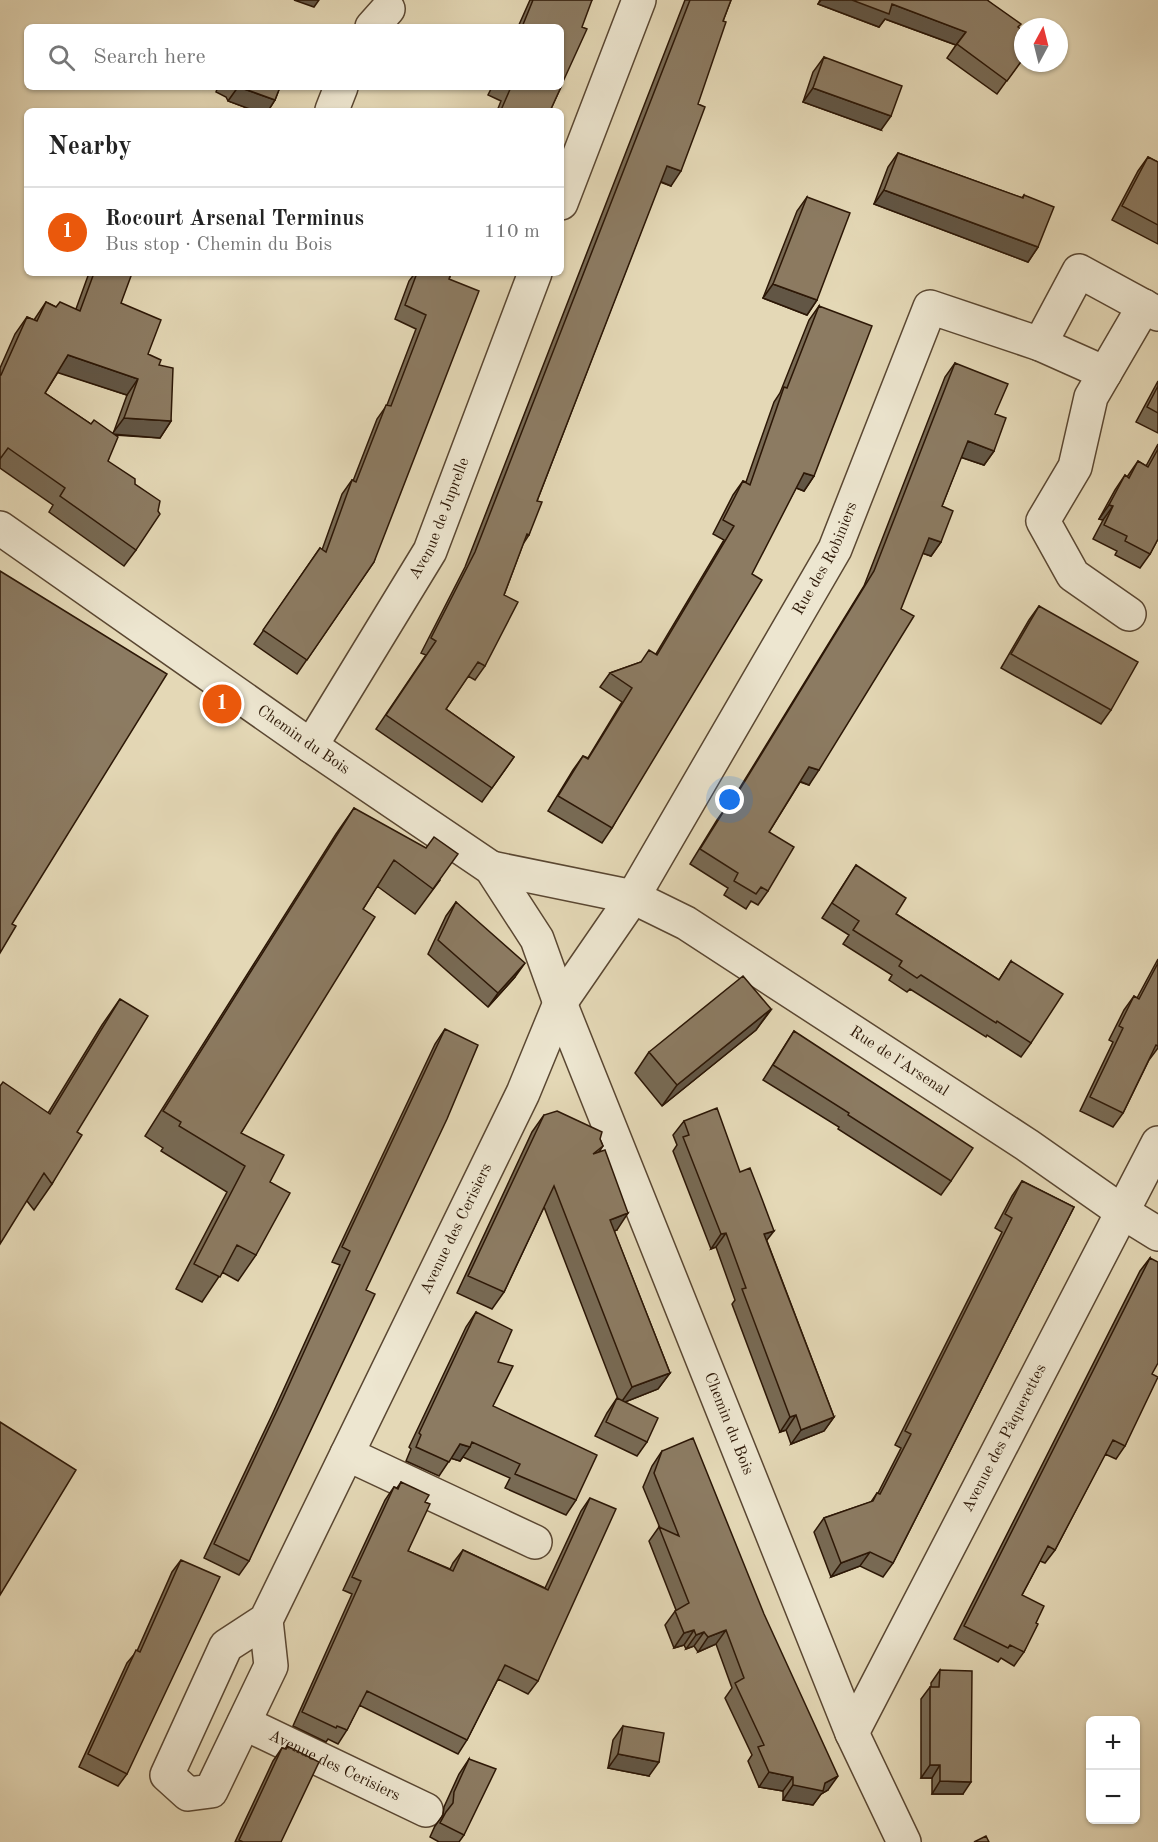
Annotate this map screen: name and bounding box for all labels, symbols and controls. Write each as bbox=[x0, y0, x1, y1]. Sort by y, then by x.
north arrow bbox=[1014, 18, 1068, 72]
search box bbox=[24, 24, 564, 90]
icon: search bbox=[45, 41, 78, 74]
text: Search here bbox=[93, 46, 206, 68]
text: Nearby bbox=[48, 134, 132, 160]
text: Rocourt Arsenal Terminus bbox=[105, 208, 364, 230]
text: 1 bbox=[62, 222, 73, 242]
text: 110 m bbox=[484, 222, 540, 242]
text: Bus stop · Chemin du Bois bbox=[105, 235, 332, 255]
street label: Avenue de Juprelle bbox=[407, 455, 472, 582]
street label: Rue des Robiniers bbox=[790, 500, 861, 618]
pin: 1 bbox=[202, 682, 242, 726]
street label: Chemin du Bois bbox=[254, 703, 352, 778]
your location bbox=[715, 785, 744, 814]
street label: Rue de l'Arsenal bbox=[847, 1024, 951, 1099]
street label: Avenue des Cerisiers bbox=[418, 1161, 495, 1297]
street label: Avenue des Pâquerettes bbox=[960, 1362, 1050, 1515]
street label: Chemin du Bois bbox=[701, 1370, 756, 1477]
map controls bbox=[1086, 1716, 1140, 1824]
button: + bbox=[1086, 1716, 1140, 1770]
street label: Avenue des Cerisiers bbox=[266, 1728, 403, 1804]
button: − bbox=[1086, 1770, 1140, 1824]

